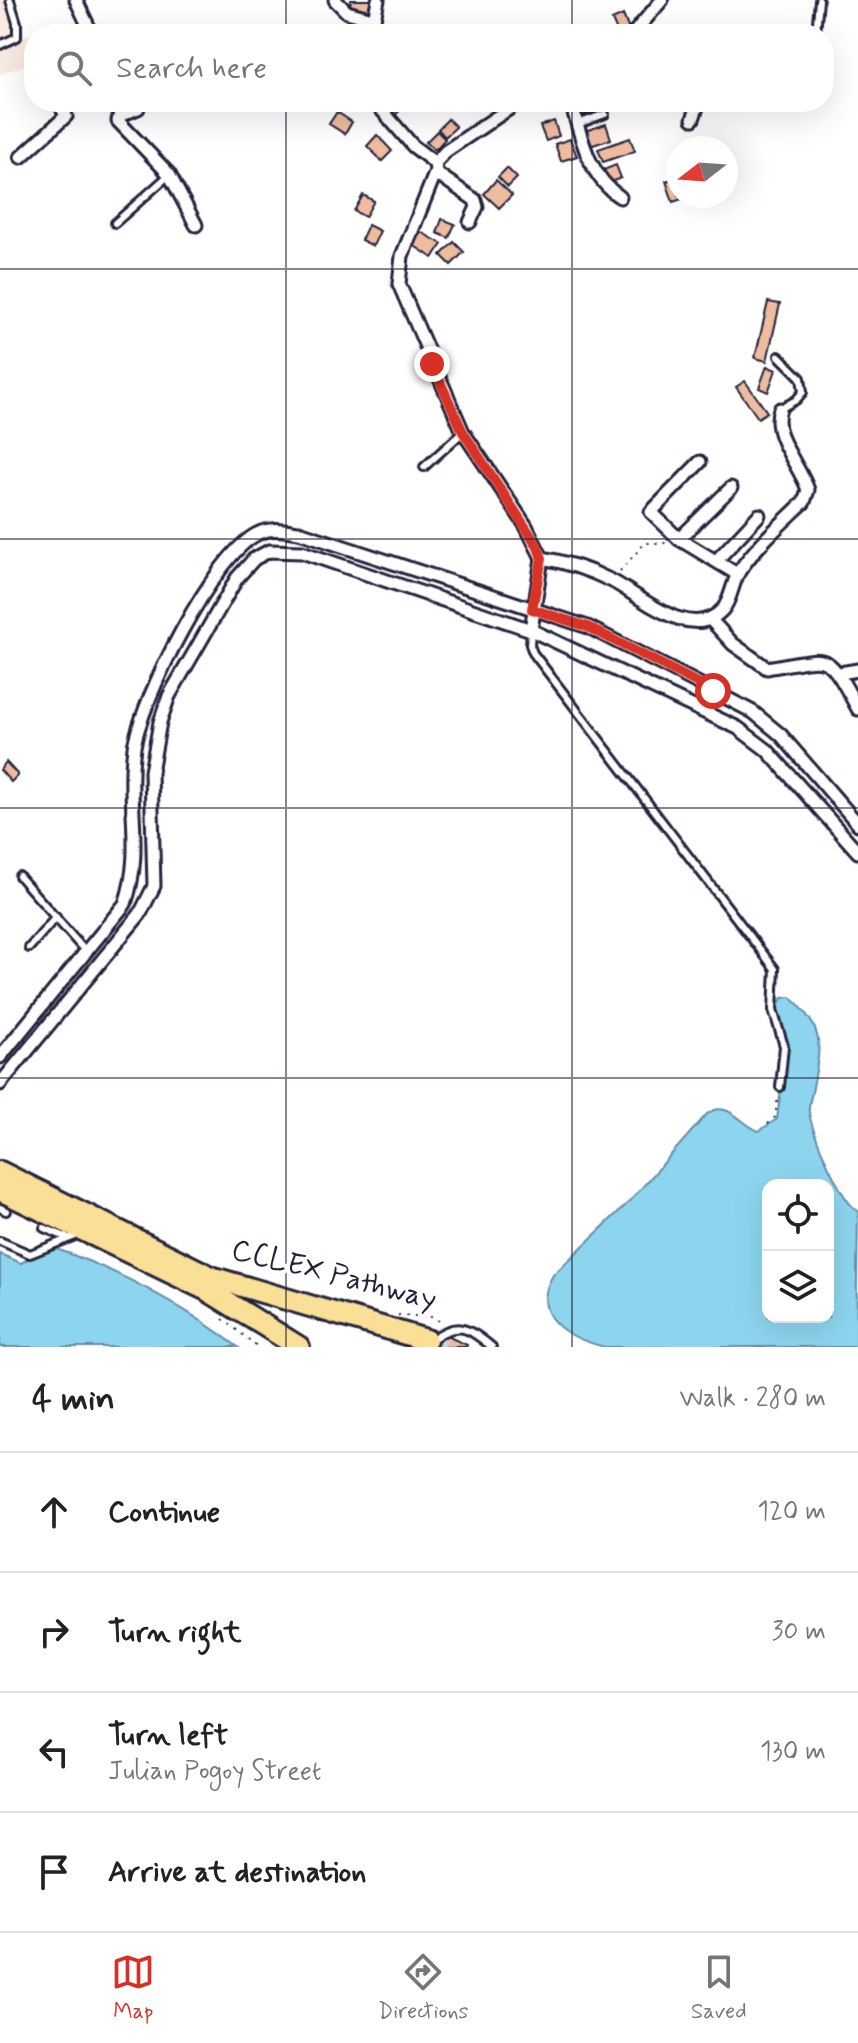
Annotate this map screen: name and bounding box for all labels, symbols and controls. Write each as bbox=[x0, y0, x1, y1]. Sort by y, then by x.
search box bbox=[24, 24, 834, 112]
icon: search bbox=[52, 46, 96, 90]
text: Search here bbox=[116, 49, 267, 88]
north arrow bbox=[666, 136, 738, 208]
route end bbox=[414, 346, 450, 382]
route start bbox=[695, 673, 731, 709]
map controls bbox=[762, 1179, 834, 1323]
button: locate bbox=[762, 1179, 834, 1251]
street label: CCLEX Pathway bbox=[227, 1231, 441, 1319]
button: layers bbox=[762, 1251, 834, 1323]
text: 4 min bbox=[32, 1377, 115, 1422]
text: Walk · 280 m bbox=[679, 1382, 826, 1416]
icon: ahead bbox=[32, 1490, 76, 1534]
text: Continue bbox=[108, 1493, 220, 1532]
text: 120 m bbox=[757, 1495, 826, 1529]
icon: right bbox=[32, 1610, 76, 1654]
text: Turn right bbox=[108, 1613, 241, 1652]
text: 30 m bbox=[772, 1615, 826, 1649]
text: Turn left bbox=[108, 1716, 228, 1755]
icon: left bbox=[32, 1730, 76, 1774]
text: 130 m bbox=[760, 1735, 826, 1769]
text: Julian Pogoy Street bbox=[108, 1755, 322, 1789]
icon: arrive bbox=[32, 1850, 76, 1894]
text: Arrive at destination bbox=[108, 1853, 366, 1892]
tab: Map bbox=[111, 1950, 155, 2026]
tab: Directions bbox=[378, 1950, 468, 2026]
tab: Saved bbox=[691, 1950, 747, 2026]

